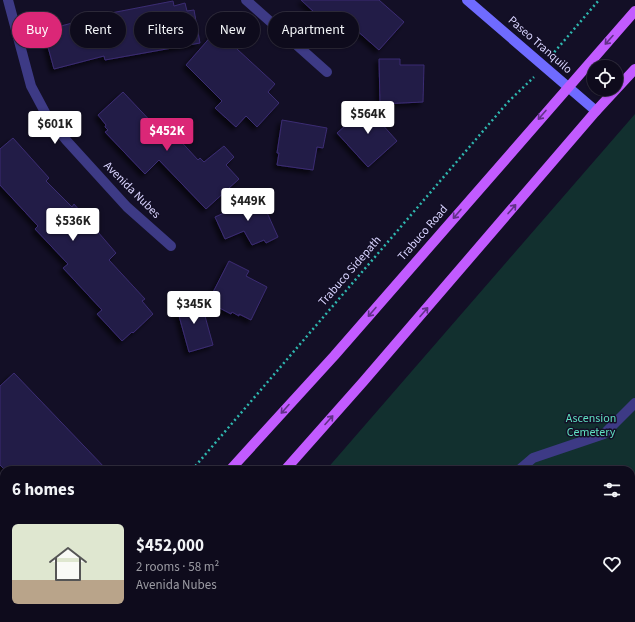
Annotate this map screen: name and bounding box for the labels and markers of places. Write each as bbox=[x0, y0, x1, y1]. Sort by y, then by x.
pin: $564K bbox=[340, 101, 396, 135]
pin: $601K bbox=[27, 111, 83, 145]
pin: $452K bbox=[139, 118, 195, 152]
pin: $449K bbox=[220, 188, 276, 222]
pin: $536K bbox=[45, 208, 101, 242]
pin: $345K bbox=[166, 291, 222, 325]

